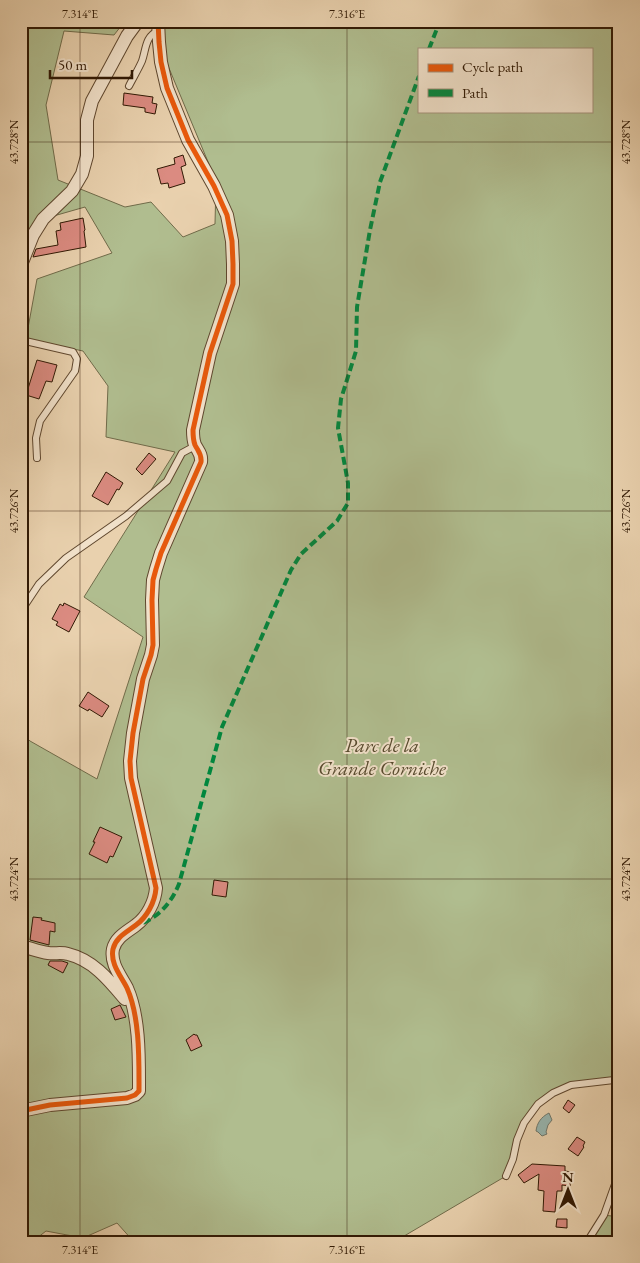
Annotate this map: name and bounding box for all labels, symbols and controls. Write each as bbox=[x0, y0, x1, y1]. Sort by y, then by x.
text: 7.314°E bbox=[62, 6, 98, 22]
text: 7.316°E bbox=[329, 6, 365, 22]
scale bar bbox=[50, 48, 132, 80]
legend bbox=[418, 48, 592, 112]
text: 50 m bbox=[58, 55, 87, 74]
text: Cycle path bbox=[462, 57, 524, 76]
text: Path bbox=[462, 83, 488, 102]
text: 43.728°N bbox=[6, 119, 22, 164]
text: 43.728°N bbox=[618, 119, 634, 164]
text: 43.726°N bbox=[6, 488, 22, 533]
text: 43.726°N bbox=[618, 488, 634, 533]
park label: Parc de la Grande Corniche bbox=[318, 732, 446, 781]
text: 43.724°N bbox=[6, 856, 22, 901]
text: 43.724°N bbox=[618, 856, 634, 901]
north arrow bbox=[542, 1166, 592, 1216]
text: N bbox=[562, 1168, 574, 1186]
text: 7.314°E bbox=[62, 1242, 98, 1258]
text: 7.316°E bbox=[329, 1242, 365, 1258]

